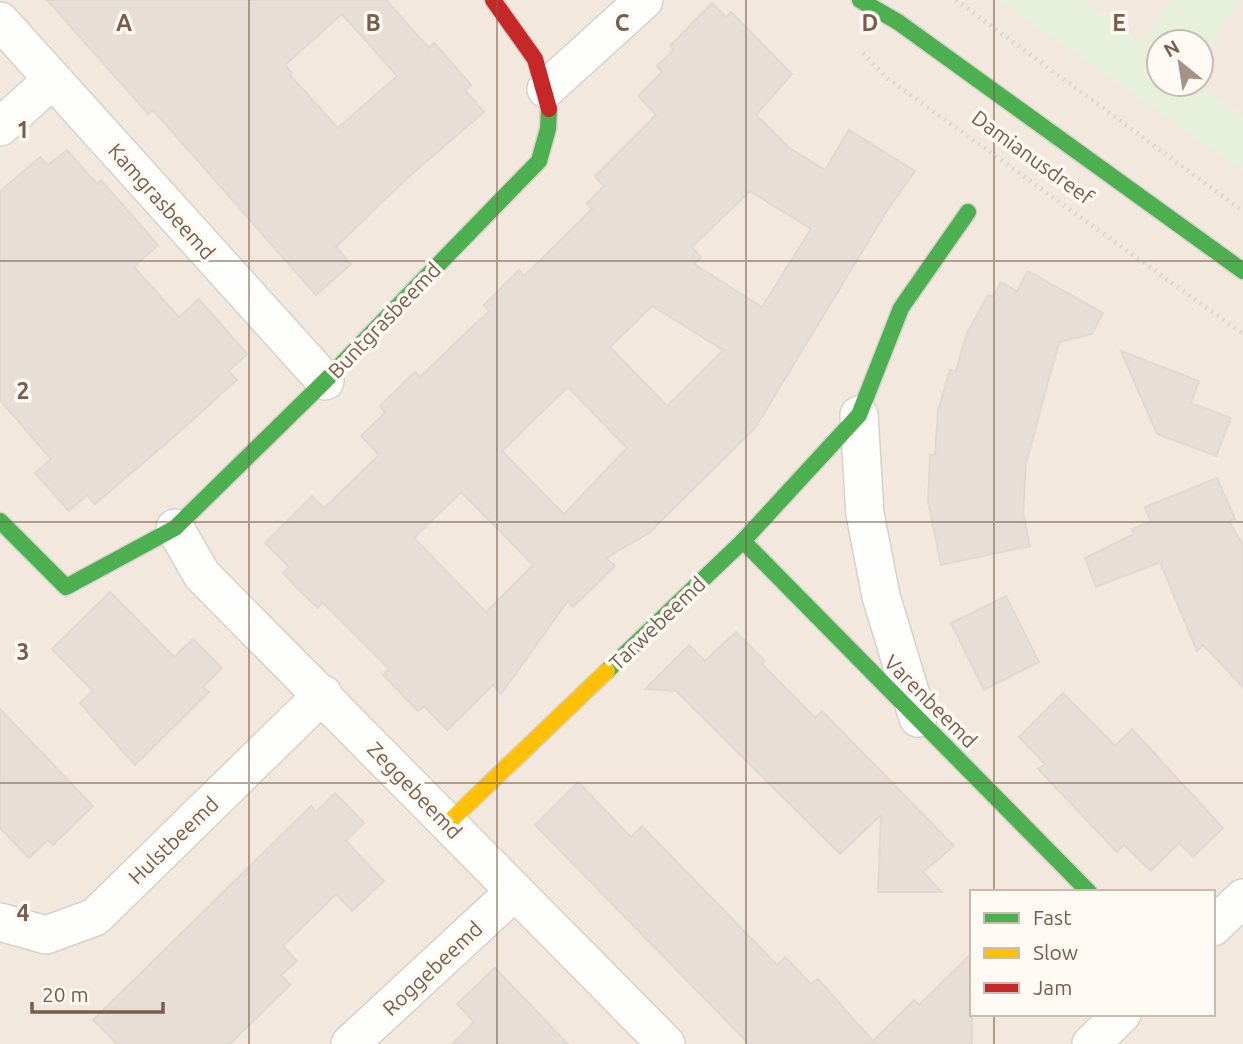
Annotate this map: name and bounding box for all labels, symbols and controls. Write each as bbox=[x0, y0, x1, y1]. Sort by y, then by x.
text: A bbox=[116, 10, 132, 35]
text: B bbox=[365, 10, 381, 35]
text: C bbox=[615, 10, 630, 35]
text: D bbox=[862, 10, 878, 35]
text: E bbox=[1112, 10, 1126, 35]
north arrow bbox=[1145, 28, 1215, 98]
text: N bbox=[1160, 35, 1183, 61]
street label: Damianusdreef bbox=[968, 105, 1099, 210]
text: 1 bbox=[17, 117, 29, 142]
street label: Kamgrasbeemd bbox=[104, 138, 220, 264]
street label: Buntgrasbeemd bbox=[323, 257, 445, 383]
text: 2 bbox=[17, 378, 29, 403]
street label: Tarwebeemd bbox=[604, 571, 710, 675]
text: 3 bbox=[17, 639, 29, 664]
street label: Varenbeemd bbox=[880, 650, 982, 752]
street label: Zeggebeemd bbox=[363, 737, 467, 843]
street label: Hulstbeemd bbox=[123, 791, 223, 889]
legend bbox=[970, 890, 1215, 1016]
text: 4 bbox=[17, 900, 30, 925]
text: Fast bbox=[1033, 905, 1071, 929]
street label: Roggebeemd bbox=[377, 916, 487, 1020]
text: Slow bbox=[1033, 940, 1078, 964]
scale bar bbox=[32, 970, 163, 1014]
text: Jam bbox=[1033, 975, 1072, 999]
text: 20 m bbox=[42, 982, 89, 1006]

